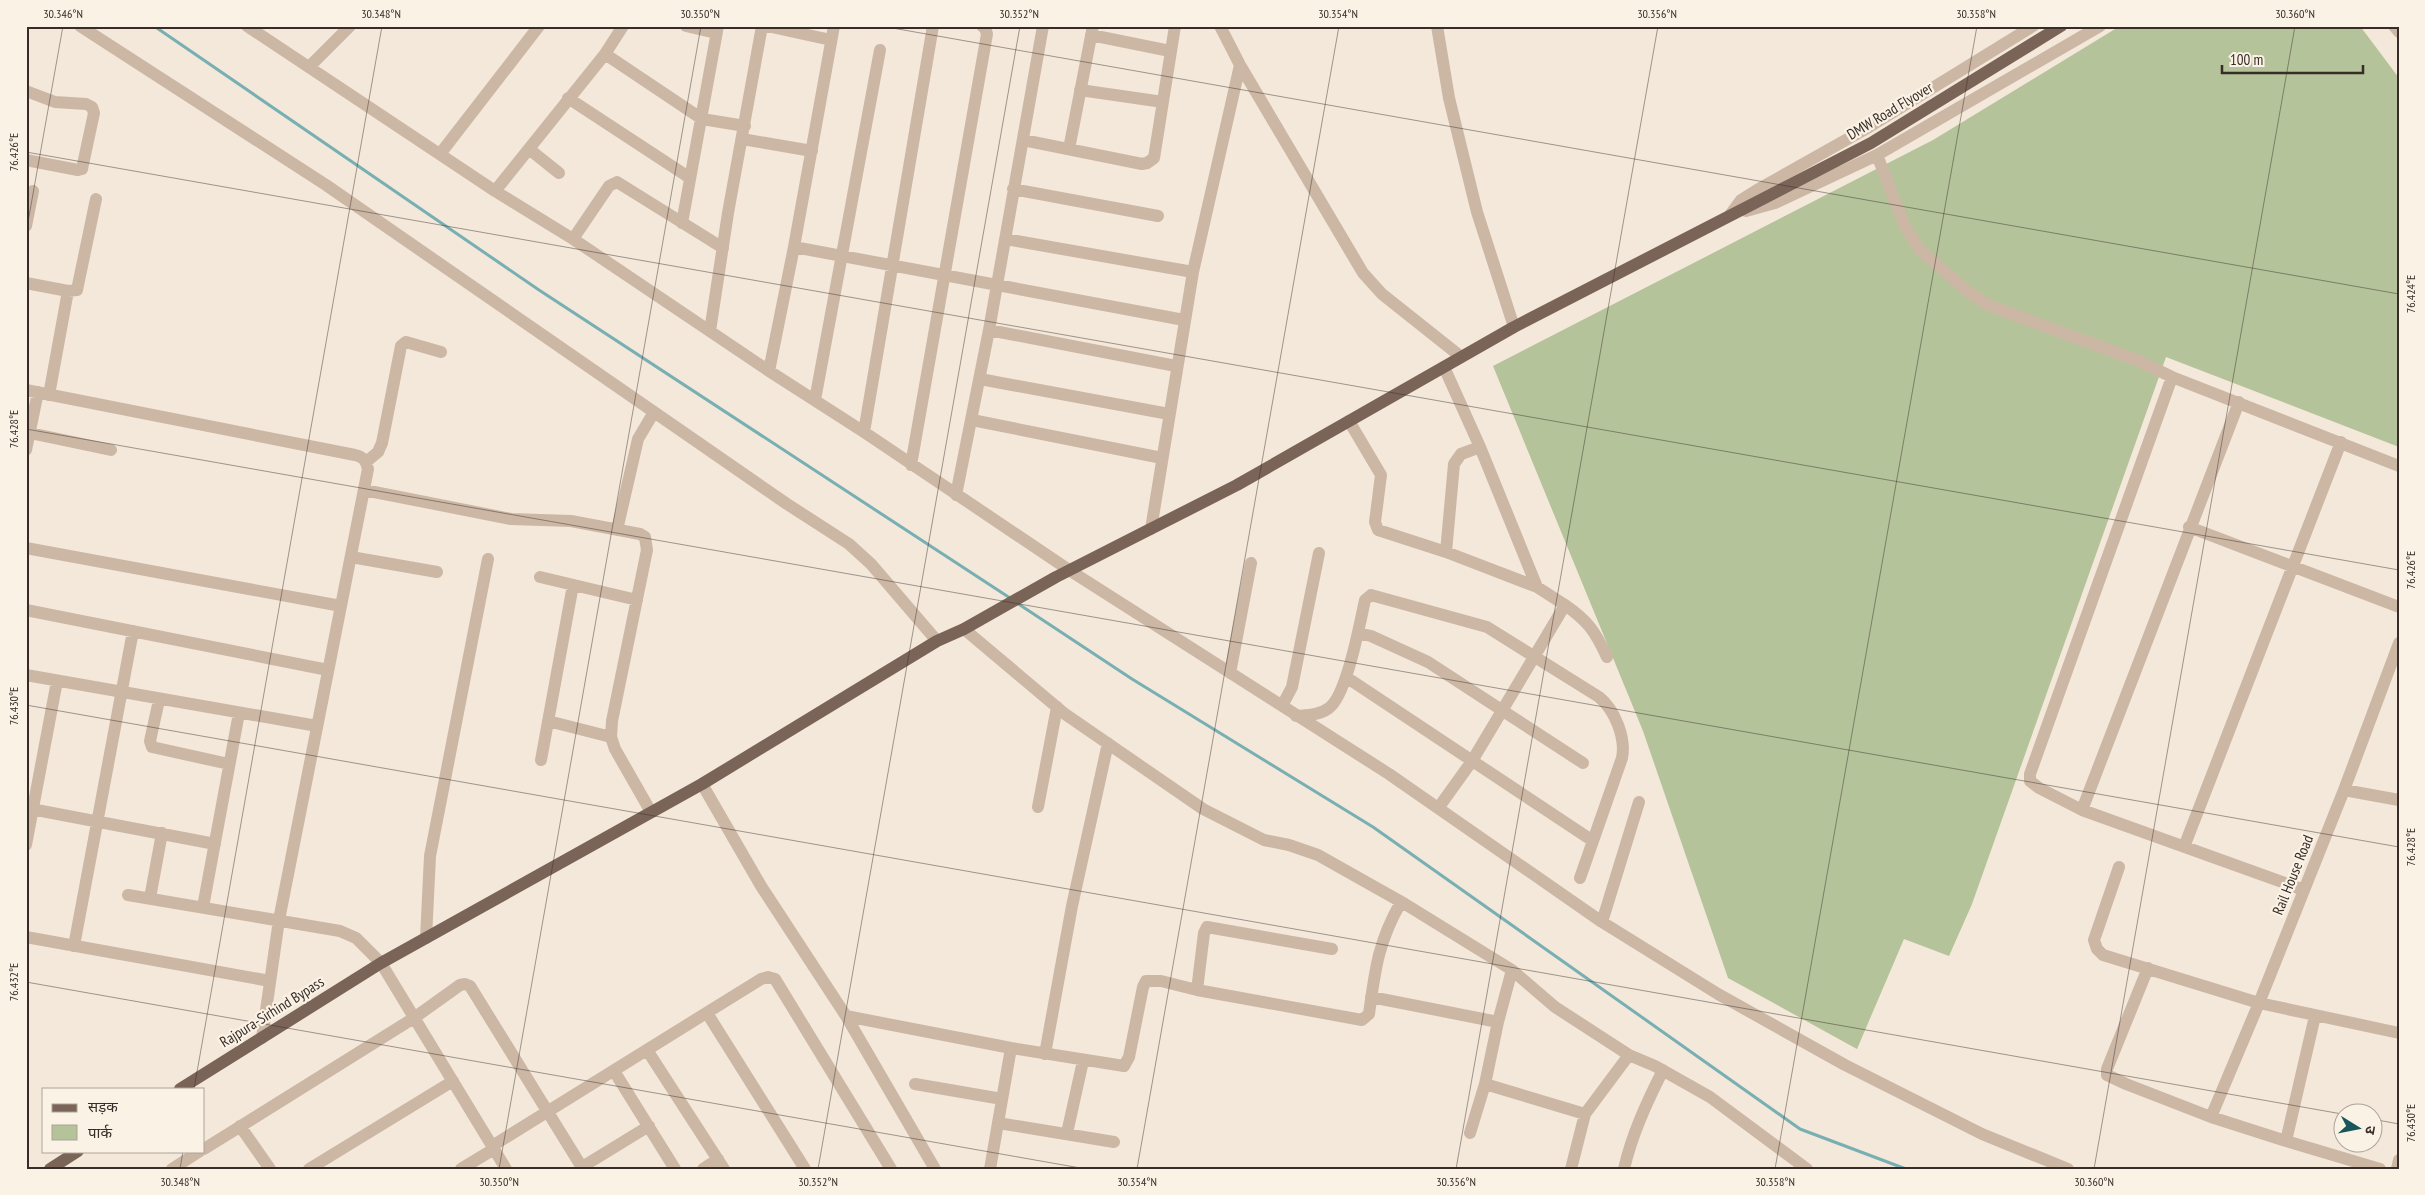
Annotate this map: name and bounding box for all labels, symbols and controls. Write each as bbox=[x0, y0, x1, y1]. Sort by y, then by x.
text: 30.346°N bbox=[43, 6, 83, 21]
text: 30.348°N bbox=[361, 6, 401, 21]
text: 30.350°N bbox=[680, 6, 720, 21]
text: 30.352°N bbox=[999, 6, 1039, 21]
text: 30.354°N bbox=[1318, 6, 1358, 21]
text: 30.356°N bbox=[1637, 6, 1677, 21]
text: 30.358°N bbox=[1956, 6, 1996, 21]
text: 30.360°N bbox=[2275, 6, 2315, 21]
scale bar bbox=[2222, 42, 2364, 74]
text: 100 m bbox=[2230, 50, 2263, 69]
street label: DMW Road Flyover bbox=[1843, 77, 1937, 144]
text: 76.426°E bbox=[6, 133, 21, 171]
text: 76.424°E bbox=[2403, 275, 2418, 313]
text: 76.428°E bbox=[6, 410, 21, 448]
text: 76.426°E bbox=[2403, 551, 2418, 589]
text: 76.430°E bbox=[6, 687, 21, 725]
text: 76.428°E bbox=[2403, 828, 2418, 866]
street label: Rail House Road bbox=[2268, 832, 2317, 917]
text: 76.432°E bbox=[6, 963, 21, 1001]
street label: Rajpura-Sirhind Bypass bbox=[216, 972, 327, 1051]
legend bbox=[42, 1088, 205, 1152]
text: सड़क bbox=[88, 1097, 118, 1116]
north arrow bbox=[2332, 1102, 2382, 1152]
text: 76.430°E bbox=[2403, 1104, 2418, 1142]
text: पार्क bbox=[88, 1123, 112, 1142]
text: उ bbox=[2361, 1125, 2380, 1137]
text: 30.348°N bbox=[160, 1174, 200, 1189]
text: 30.350°N bbox=[479, 1174, 519, 1189]
text: 30.352°N bbox=[798, 1174, 838, 1189]
text: 30.354°N bbox=[1117, 1174, 1157, 1189]
text: 30.356°N bbox=[1436, 1174, 1476, 1189]
text: 30.358°N bbox=[1755, 1174, 1795, 1189]
text: 30.360°N bbox=[2074, 1174, 2114, 1189]

